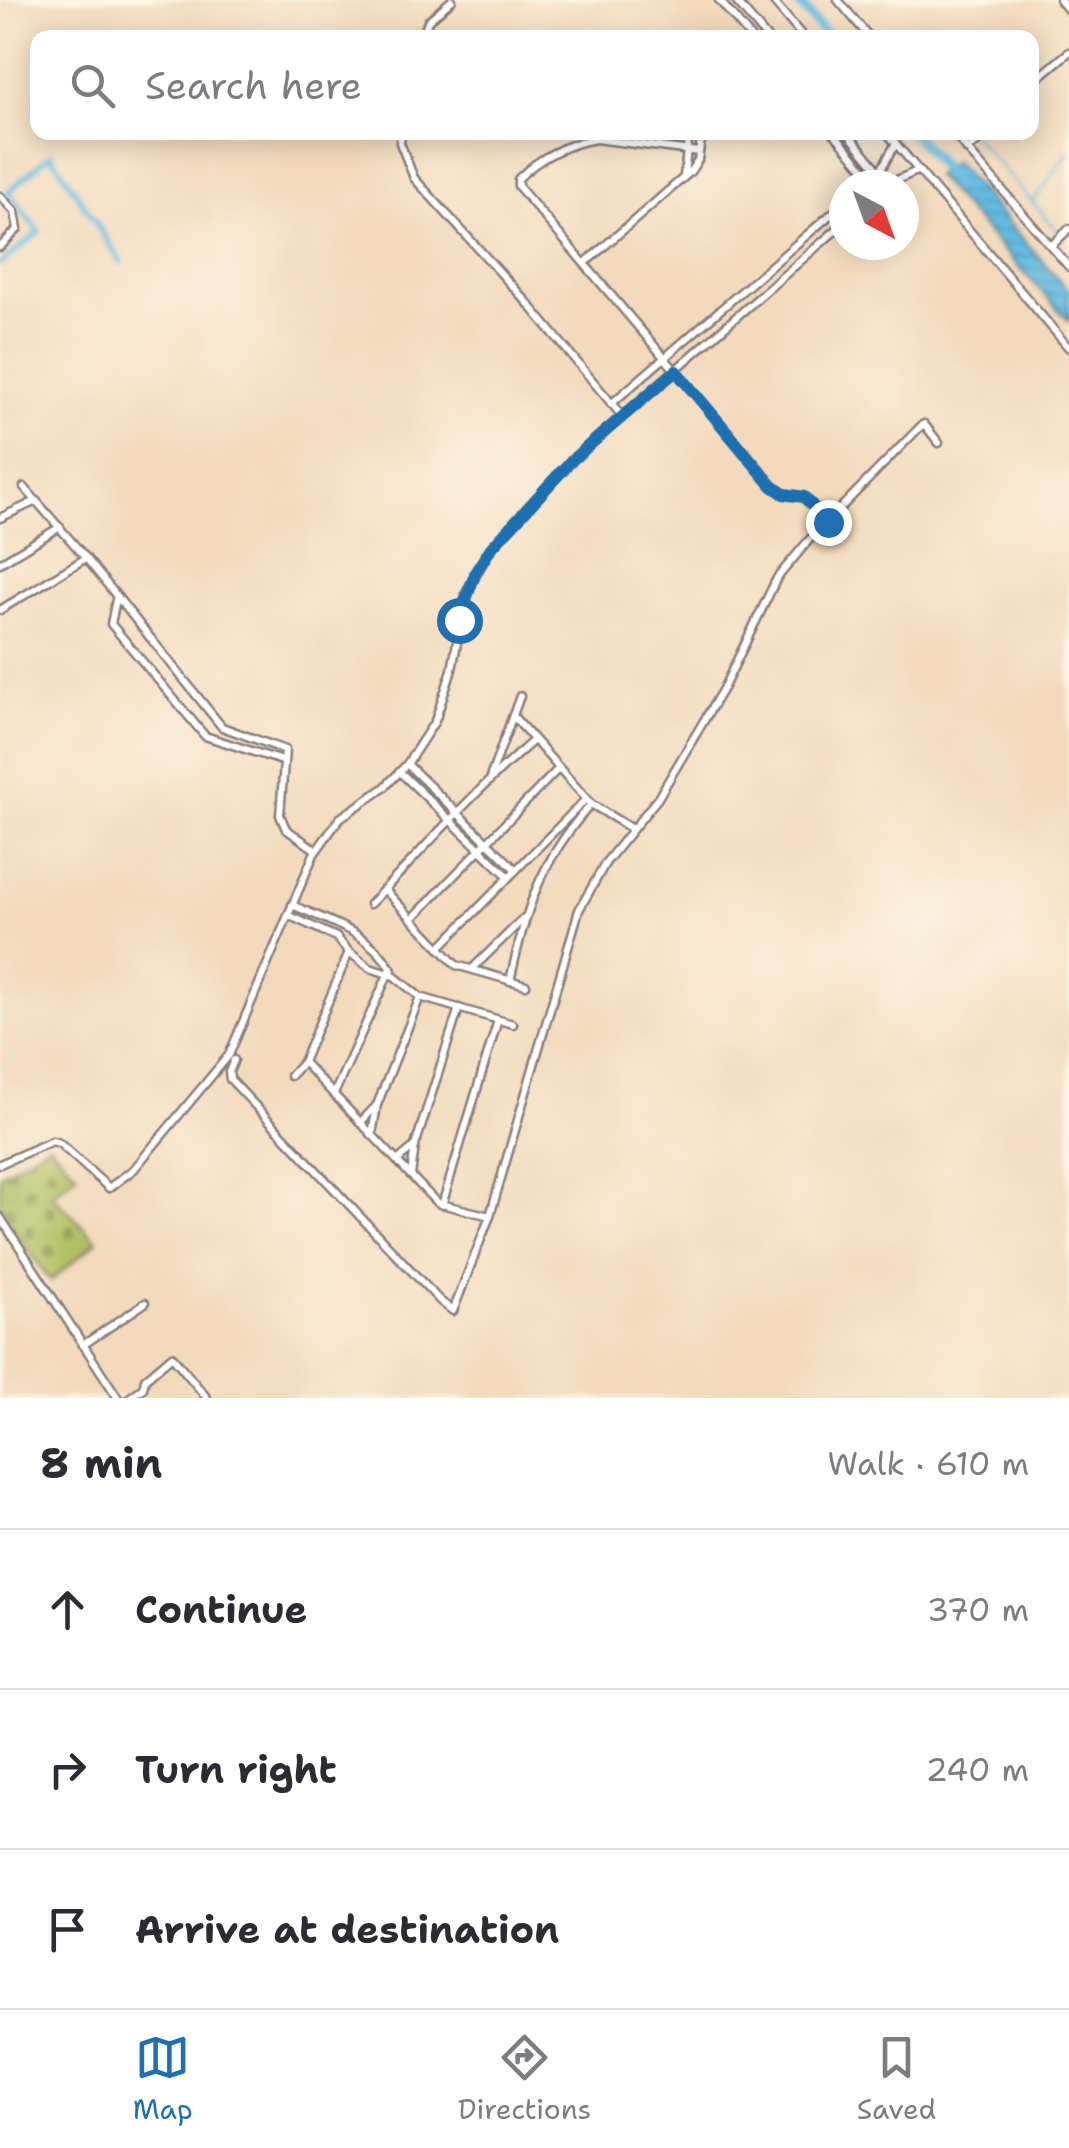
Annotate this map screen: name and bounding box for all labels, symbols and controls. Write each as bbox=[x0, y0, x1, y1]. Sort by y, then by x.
search box bbox=[30, 30, 1039, 140]
icon: search bbox=[65, 58, 120, 113]
text: Search here bbox=[145, 60, 362, 111]
north arrow bbox=[829, 170, 919, 260]
route end bbox=[806, 500, 852, 546]
route start bbox=[437, 598, 483, 644]
text: 8 min bbox=[40, 1435, 162, 1491]
text: Walk · 610 m bbox=[827, 1442, 1029, 1485]
icon: ahead bbox=[40, 1582, 95, 1637]
text: Continue bbox=[135, 1584, 307, 1635]
text: 370 m bbox=[927, 1588, 1029, 1631]
icon: right bbox=[40, 1742, 95, 1797]
text: Turn right bbox=[135, 1744, 337, 1795]
text: 240 m bbox=[926, 1748, 1029, 1791]
icon: arrive bbox=[40, 1902, 95, 1957]
text: Arrive at destination bbox=[135, 1904, 559, 1955]
tab: Map bbox=[133, 2030, 193, 2128]
tab: Directions bbox=[458, 2030, 591, 2128]
tab: Saved bbox=[857, 2030, 936, 2128]

